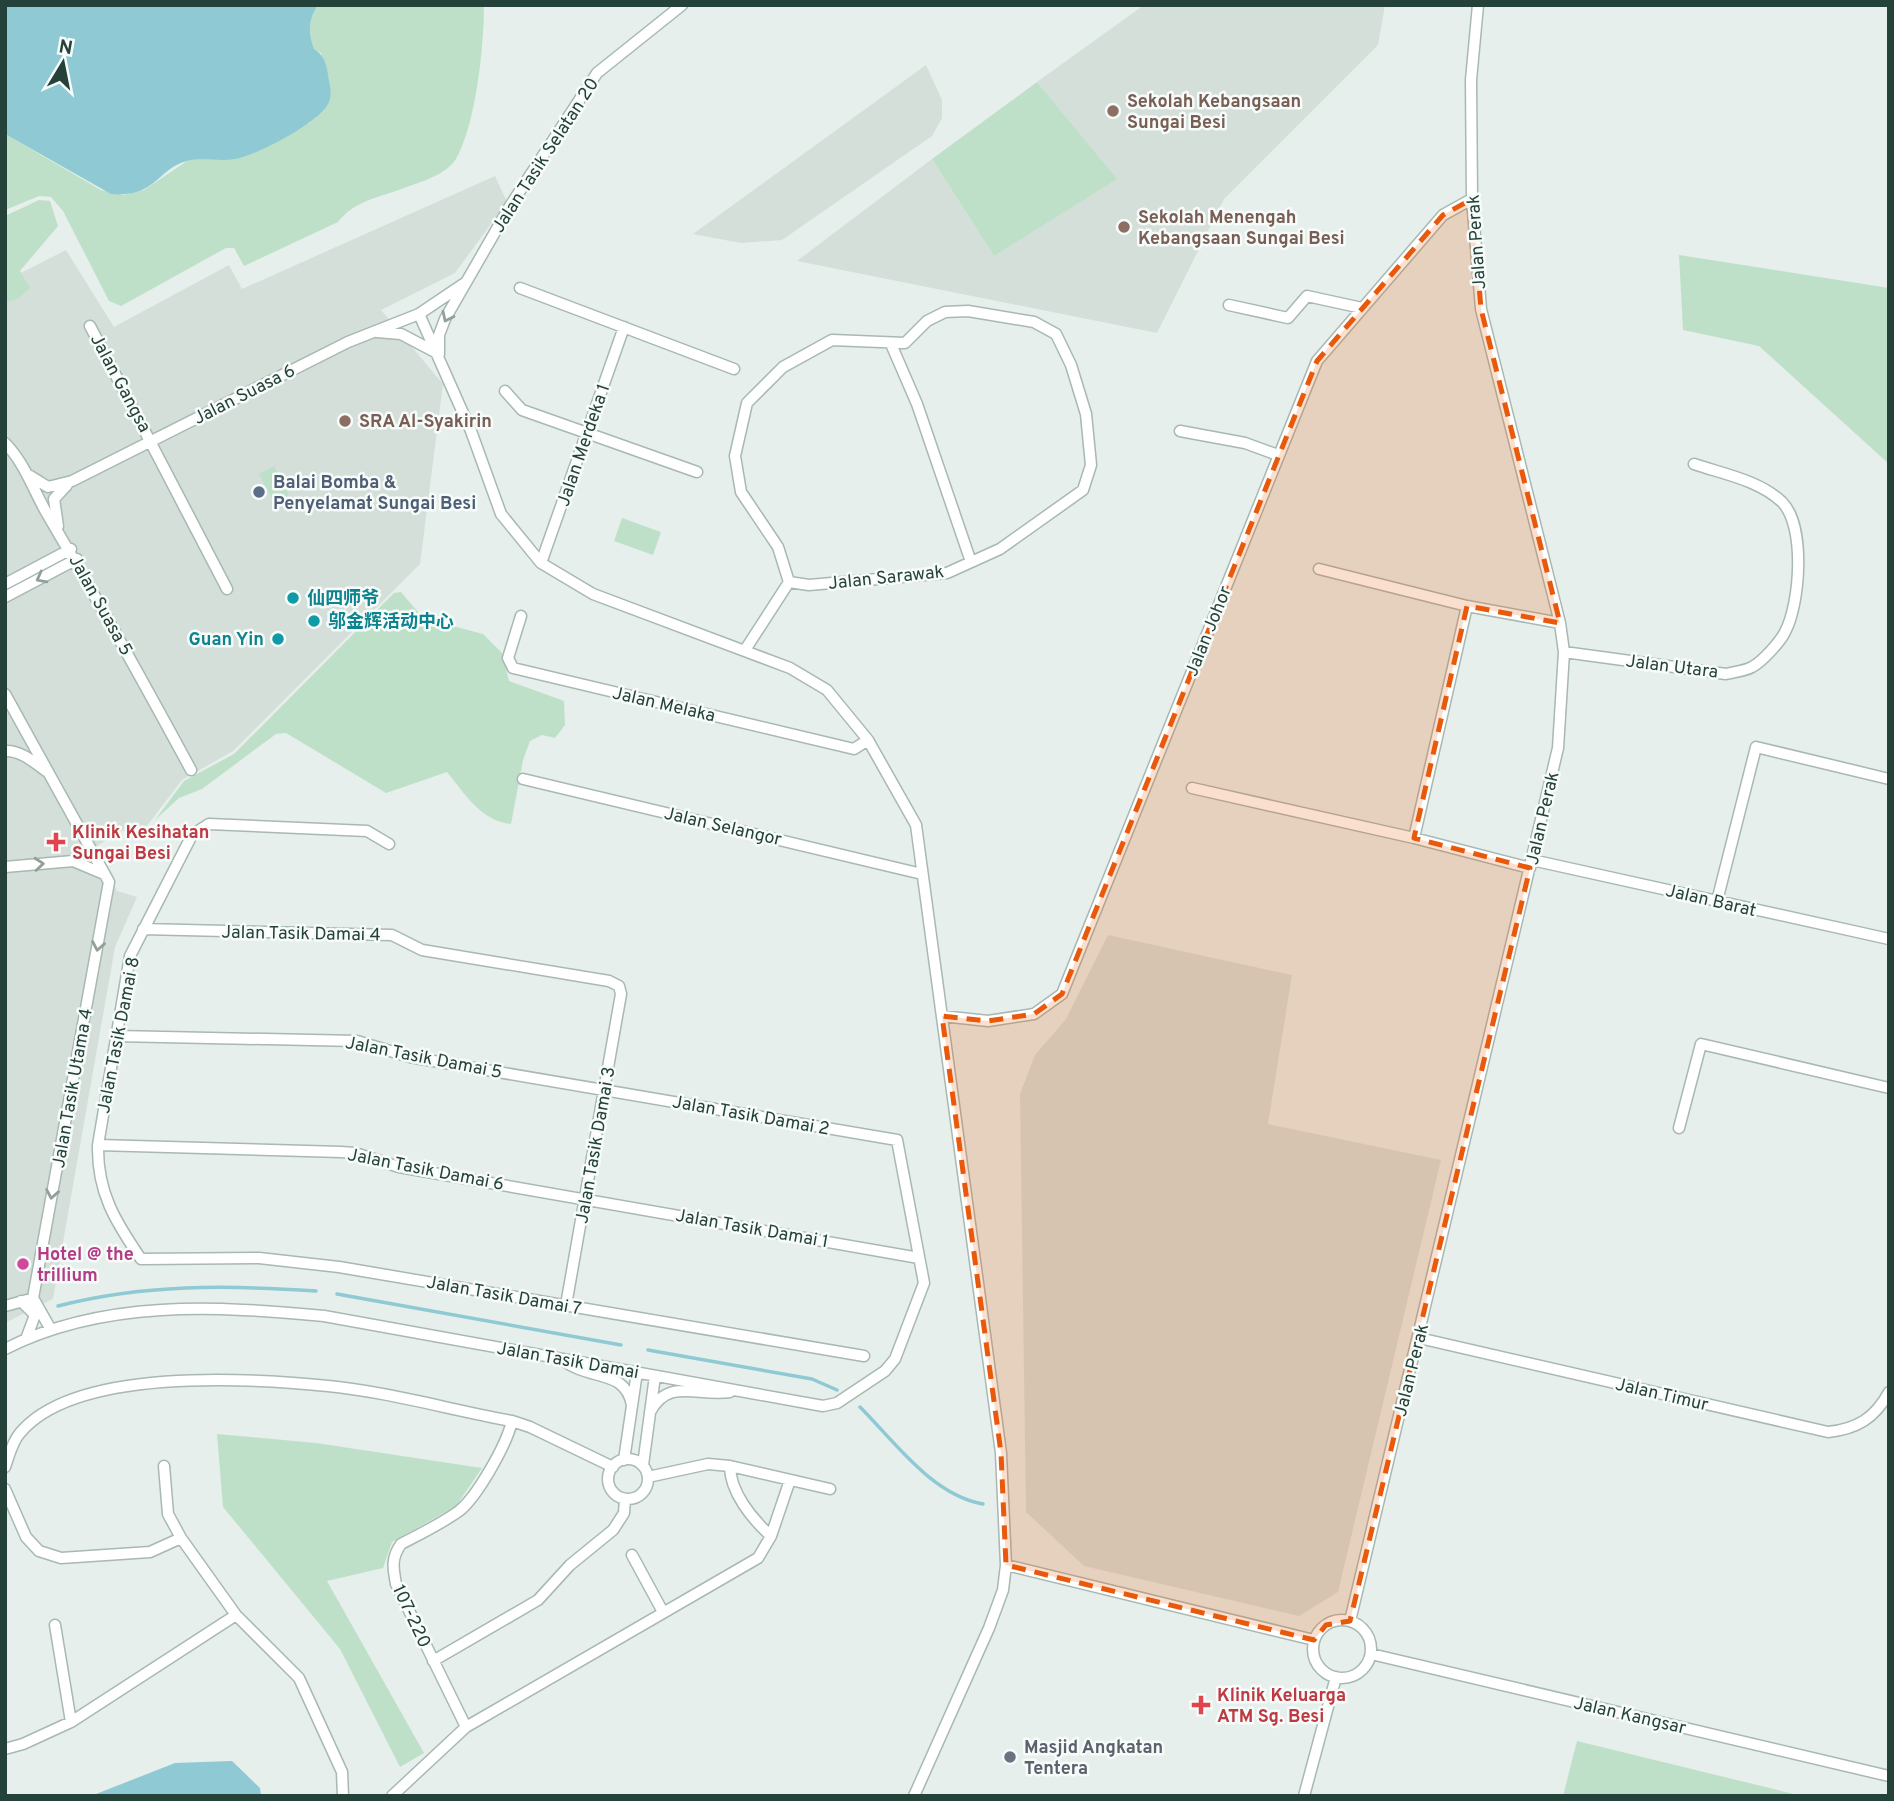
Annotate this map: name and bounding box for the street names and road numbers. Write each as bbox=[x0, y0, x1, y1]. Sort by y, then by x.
street label: Jalan Tasik Selatan 20 bbox=[488, 74, 605, 238]
street label: Jalan Perak bbox=[1463, 194, 1492, 290]
street label: Jalan Gangsa bbox=[84, 330, 155, 437]
street label: Jalan Suasa 6 bbox=[190, 360, 299, 431]
street label: Jalan Merdeka 1 bbox=[553, 381, 616, 510]
street label: Jalan Suasa 5 bbox=[63, 551, 137, 660]
street label: Jalan Sarawak bbox=[827, 561, 945, 596]
street label: Jalan Johor bbox=[1181, 583, 1238, 680]
street label: Jalan Utara bbox=[1624, 650, 1719, 685]
street label: Jalan Melaka bbox=[610, 682, 717, 728]
street label: Jalan Perak bbox=[1522, 769, 1565, 867]
street label: Jalan Selangor bbox=[662, 803, 784, 852]
street label: Jalan Barat bbox=[1663, 880, 1758, 923]
street label: Jalan Tasik Damai 4 bbox=[221, 922, 381, 947]
street label: Jalan Tasik Damai 8 bbox=[93, 955, 146, 1116]
street label: Jalan Tasik Utama 4 bbox=[48, 1007, 99, 1170]
street label: Jalan Tasik Damai 5 bbox=[343, 1032, 504, 1085]
street label: Jalan Tasik Damai 3 bbox=[571, 1065, 622, 1226]
street label: Jalan Tasik Damai 2 bbox=[670, 1091, 831, 1142]
street label: Jalan Tasik Damai 6 bbox=[345, 1144, 506, 1197]
street label: Jalan Tasik Damai 1 bbox=[673, 1205, 830, 1254]
street label: Jalan Tasik Damai 7 bbox=[424, 1272, 583, 1321]
street label: Jalan Perak bbox=[1390, 1321, 1435, 1419]
street label: Jalan Tasik Damai bbox=[495, 1338, 641, 1385]
street label: Jalan Timur bbox=[1613, 1374, 1711, 1417]
street label: 107-220 bbox=[386, 1581, 435, 1652]
street label: Jalan Kangsar bbox=[1571, 1692, 1688, 1741]

